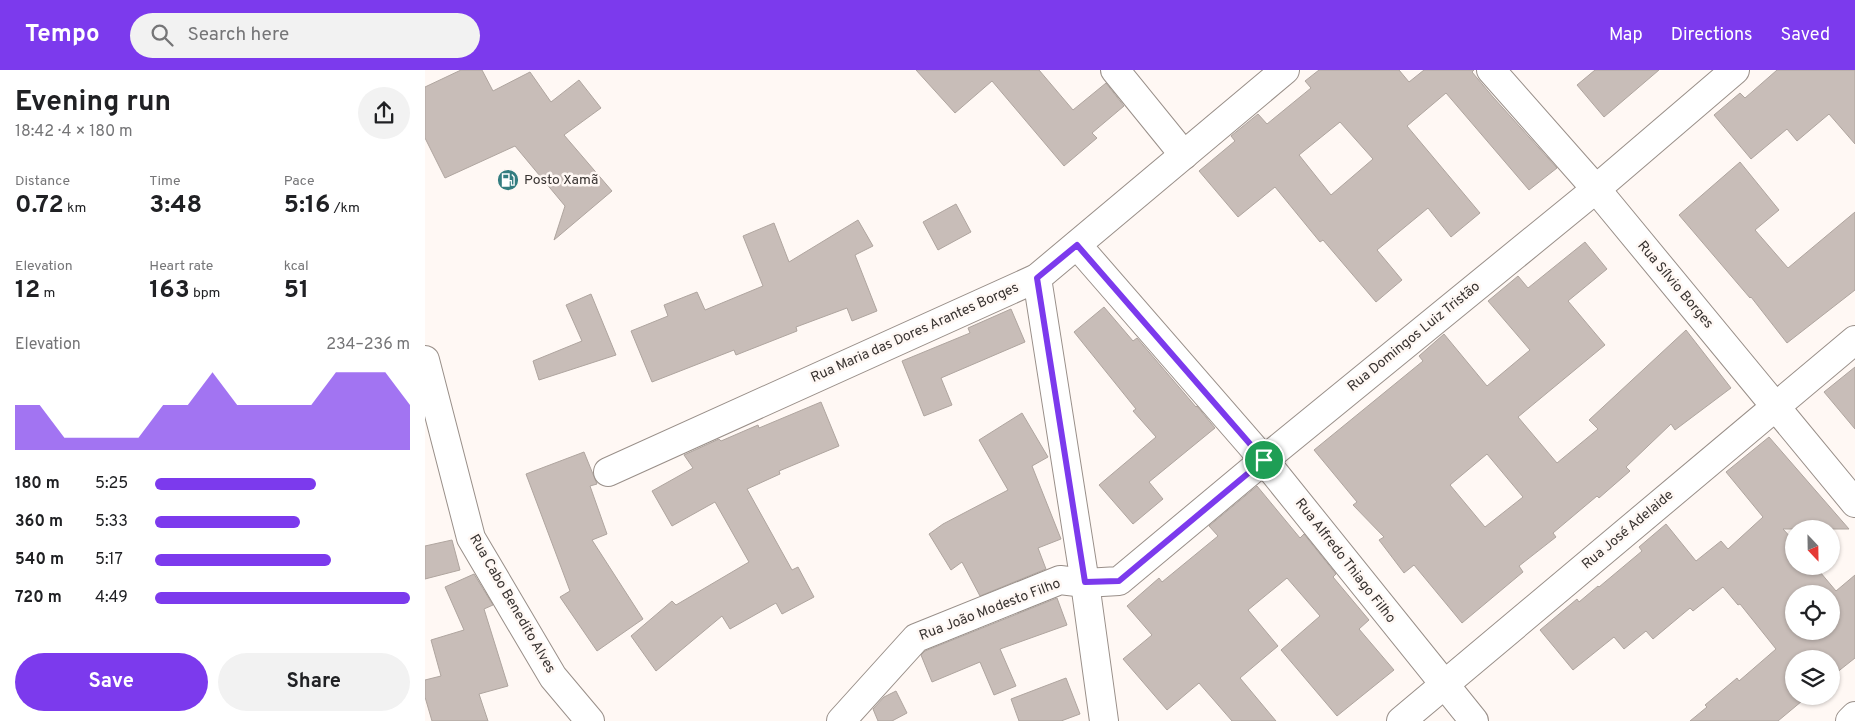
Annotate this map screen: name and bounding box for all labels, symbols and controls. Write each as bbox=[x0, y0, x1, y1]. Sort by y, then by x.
search box bbox=[130, 13, 480, 58]
text: Tempo bbox=[25, 20, 100, 50]
icon: search bbox=[148, 21, 176, 49]
text: Search here bbox=[188, 23, 289, 47]
text: Map bbox=[1609, 24, 1643, 47]
text: Directions bbox=[1671, 24, 1753, 47]
text: Saved bbox=[1781, 24, 1830, 47]
text: Evening run bbox=[15, 85, 171, 121]
button: share bbox=[358, 87, 410, 139]
text: 18:42 · 4 × 180 m bbox=[15, 122, 133, 142]
fuel station icon: Posto Xamã bbox=[496, 168, 520, 192]
place label: Posto Xamã bbox=[524, 172, 598, 189]
text: Distance bbox=[15, 173, 70, 190]
text: Time bbox=[149, 173, 181, 190]
text: Pace bbox=[284, 173, 314, 190]
text: 0.72 bbox=[15, 190, 64, 222]
text: 3:48 bbox=[149, 190, 202, 222]
text: 5:16 bbox=[284, 190, 330, 222]
text: km bbox=[64, 200, 86, 217]
text: /km bbox=[330, 200, 360, 217]
street label: Rua Sílvio Borges bbox=[1633, 238, 1717, 332]
text: Elevation bbox=[15, 258, 73, 275]
text: Heart rate bbox=[149, 258, 213, 275]
text: kcal bbox=[284, 258, 309, 275]
text: 12 bbox=[15, 275, 40, 307]
text: 163 bbox=[149, 275, 190, 307]
text: 51 bbox=[284, 275, 309, 307]
street label: Rua Domingos Luiz Tristão bbox=[1344, 278, 1484, 396]
street label: Rua Maria das Dores Arantes Borges bbox=[808, 279, 1022, 387]
text: m bbox=[40, 285, 55, 302]
text: bpm bbox=[190, 285, 220, 302]
text: Elevation bbox=[15, 335, 81, 355]
text: 234–236 m bbox=[326, 335, 410, 355]
pin bbox=[1243, 439, 1285, 481]
icon: arrive bbox=[1250, 446, 1278, 474]
text: 180 m bbox=[15, 474, 60, 494]
text: 5:25 bbox=[95, 474, 128, 494]
street label: Rua José Adelaide bbox=[1579, 487, 1677, 573]
street label: Rua Alfredo Thiago Filho bbox=[1291, 495, 1399, 627]
text: 360 m bbox=[15, 512, 63, 532]
text: 5:33 bbox=[95, 512, 128, 532]
north arrow bbox=[1785, 520, 1840, 575]
map controls bbox=[1785, 520, 1840, 705]
street label: Rua Cabo Benedito Alves bbox=[465, 532, 559, 676]
text: 540 m bbox=[15, 550, 64, 570]
text: 5:17 bbox=[95, 550, 123, 570]
street label: Rua João Modesto Filho bbox=[917, 575, 1063, 645]
button: locate bbox=[1785, 585, 1840, 640]
text: 720 m bbox=[15, 588, 62, 608]
text: 4:49 bbox=[95, 588, 128, 608]
button: layers bbox=[1785, 650, 1840, 705]
button: Save bbox=[15, 653, 208, 711]
button: Share bbox=[218, 653, 410, 711]

